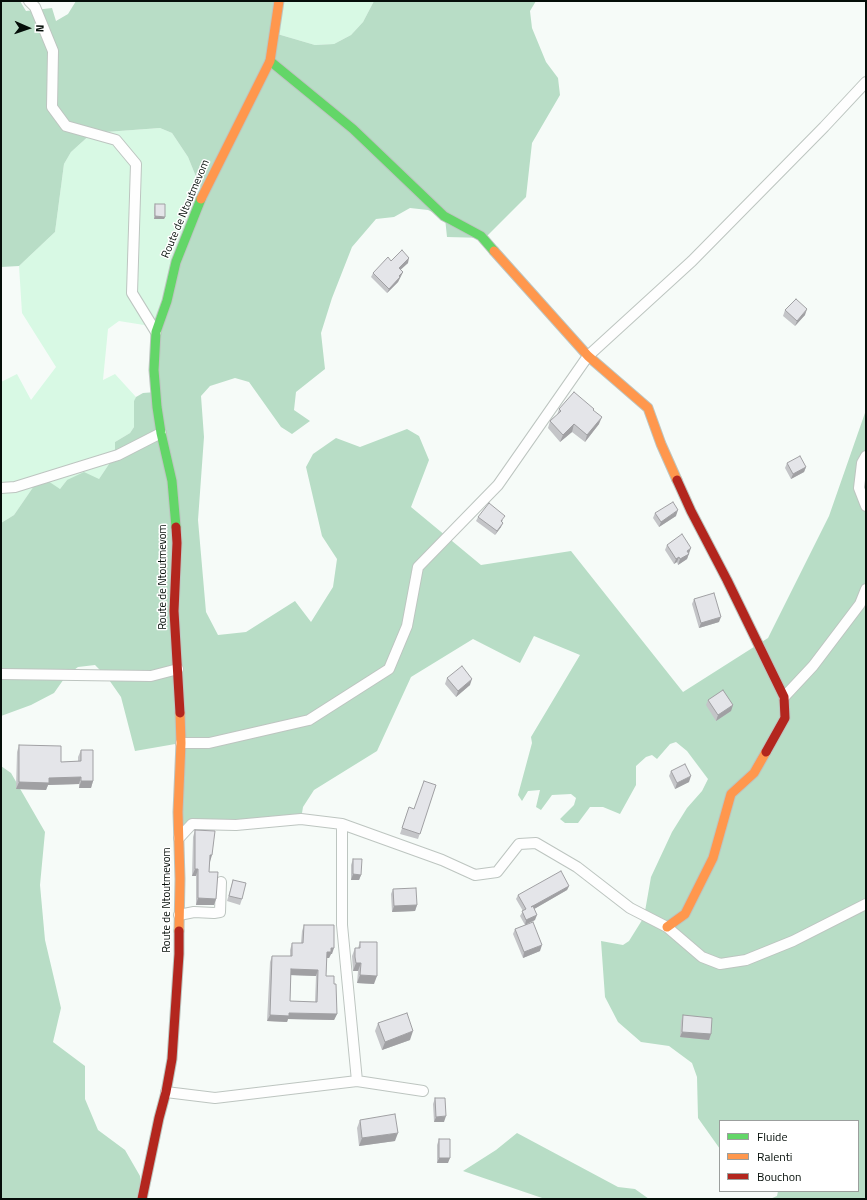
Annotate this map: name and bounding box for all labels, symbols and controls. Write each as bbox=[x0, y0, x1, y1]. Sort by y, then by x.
north arrow bbox=[8, 8, 48, 48]
text: N bbox=[32, 24, 48, 33]
street label: Route de Ntoutmevom bbox=[159, 158, 213, 260]
street label: Route de Ntoutmevom bbox=[156, 524, 170, 630]
street label: Route de Ntoutmevom bbox=[160, 847, 174, 953]
legend bbox=[719, 1120, 859, 1192]
text: Fluide bbox=[757, 1127, 788, 1146]
text: Ralenti bbox=[757, 1147, 792, 1166]
text: Bouchon bbox=[757, 1167, 802, 1186]

